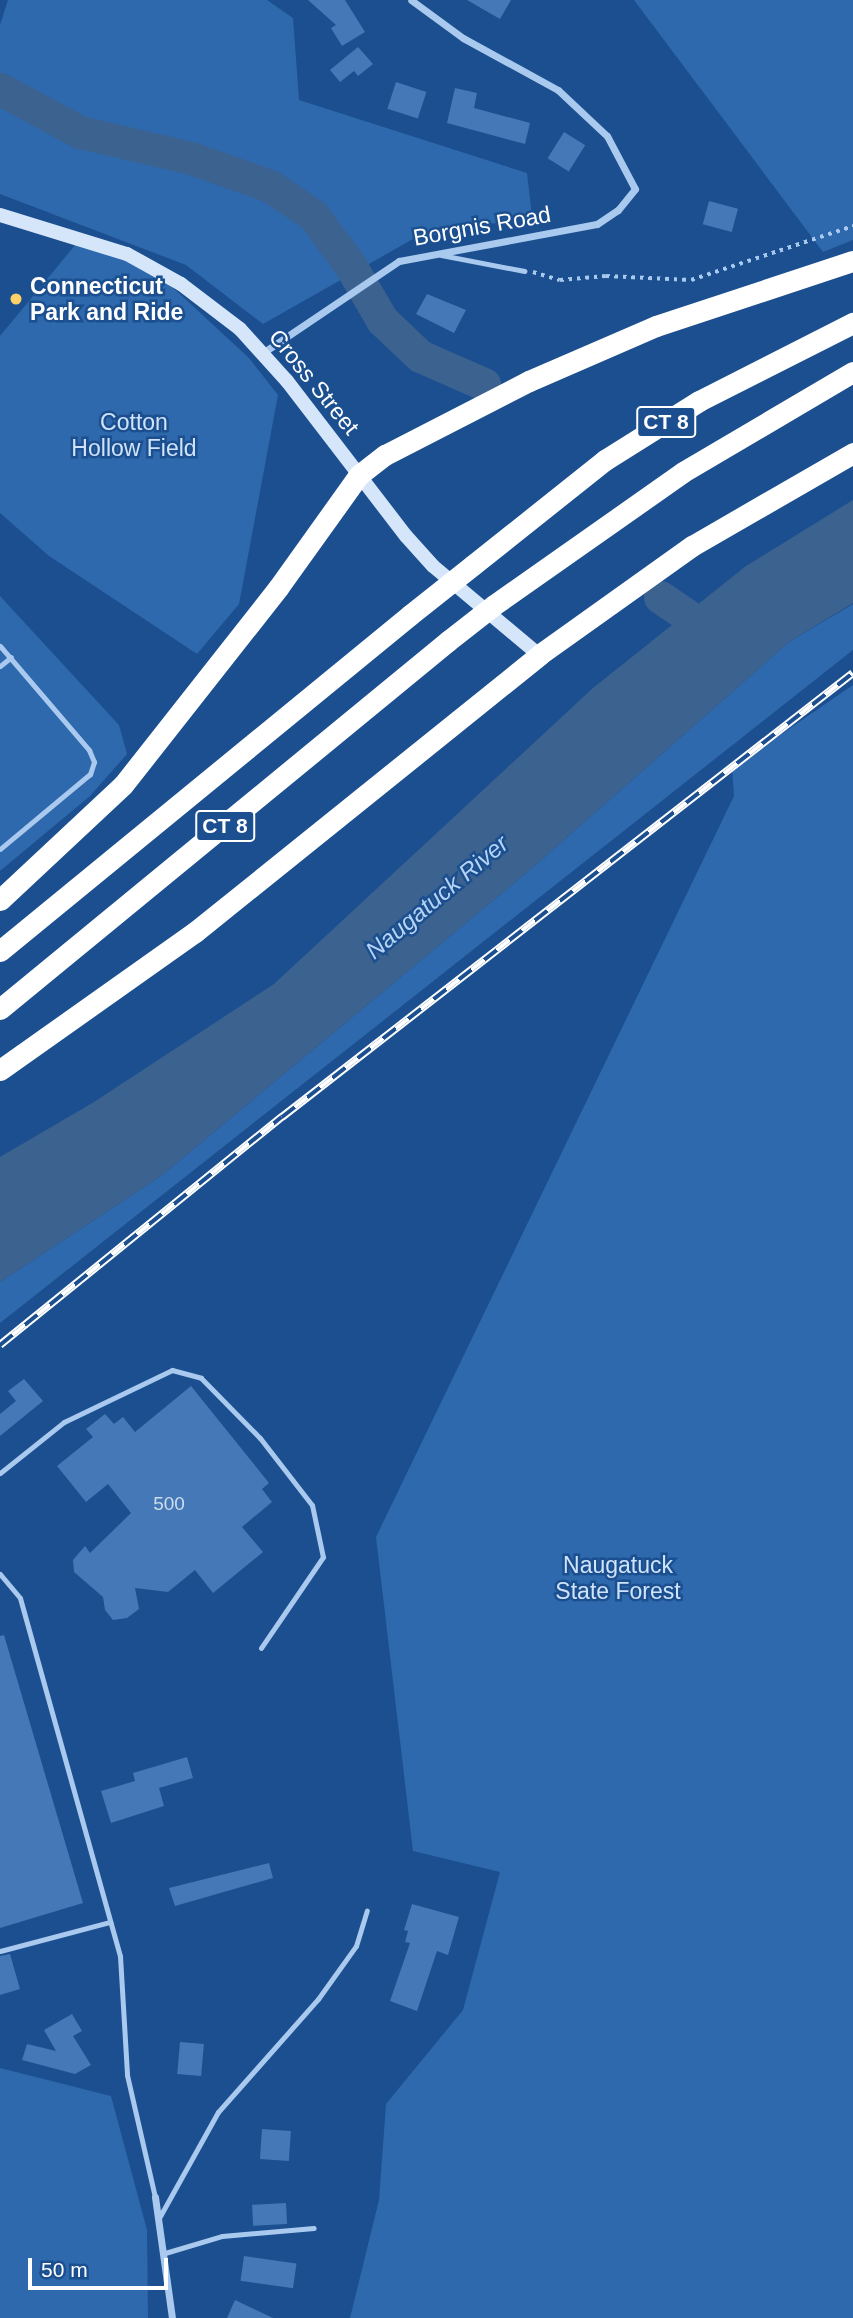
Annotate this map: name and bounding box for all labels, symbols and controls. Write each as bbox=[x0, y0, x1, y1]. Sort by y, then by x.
street label: Borgnis Road bbox=[411, 200, 553, 252]
place label: Connecticut Park and Ride bbox=[30, 272, 183, 326]
marker: Connecticut Park and Ride bbox=[8, 291, 24, 307]
street label: Cross Street bbox=[263, 324, 365, 440]
road number: CT 8 bbox=[634, 404, 698, 440]
park label: Cotton Hollow Field bbox=[71, 408, 197, 462]
road number: CT 8 bbox=[194, 808, 256, 844]
water label: Naugatuck River bbox=[360, 829, 514, 965]
house number: 500 bbox=[153, 1493, 185, 1515]
park label: Naugatuck State Forest bbox=[555, 1551, 681, 1605]
scale bar bbox=[32, 2244, 172, 2288]
text: 50 m bbox=[41, 2258, 88, 2281]

